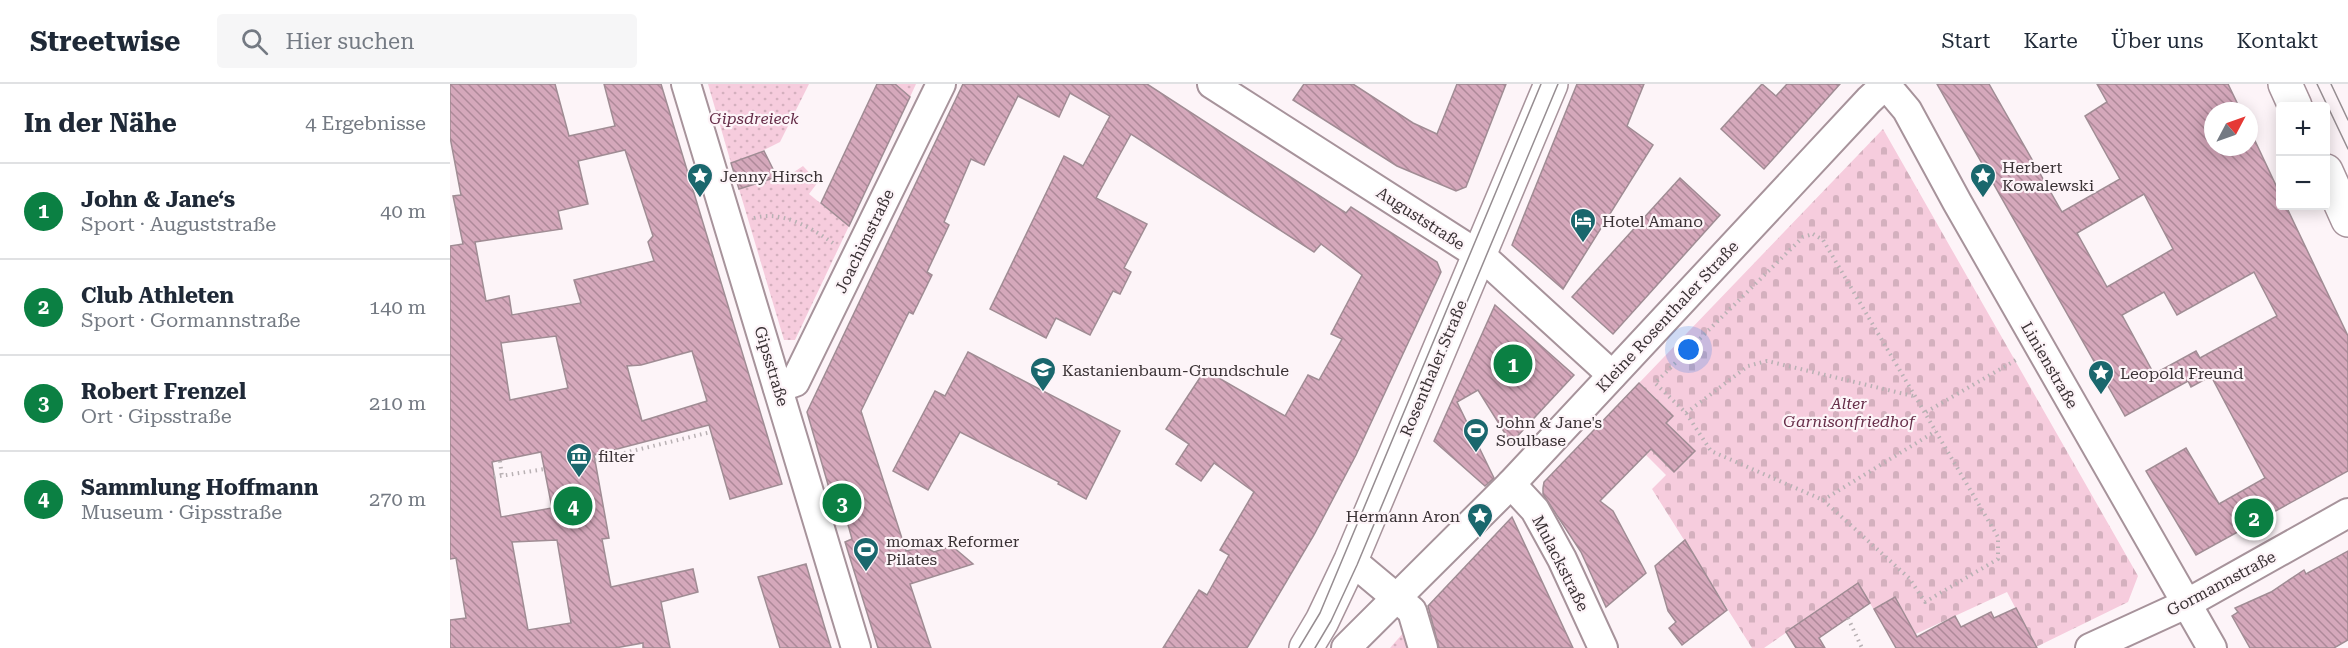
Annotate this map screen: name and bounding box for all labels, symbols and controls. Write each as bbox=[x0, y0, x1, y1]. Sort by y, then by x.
search box bbox=[217, 14, 637, 68]
text: Streetwise bbox=[30, 25, 181, 58]
icon: search bbox=[238, 25, 271, 58]
text: Hier suchen bbox=[286, 29, 414, 54]
text: Start bbox=[1942, 29, 1990, 53]
text: Karte bbox=[2023, 29, 2078, 53]
text: Über uns bbox=[2111, 29, 2203, 53]
text: Kontakt bbox=[2236, 29, 2318, 53]
north arrow bbox=[2204, 102, 2258, 156]
map controls bbox=[2276, 102, 2330, 210]
button: + bbox=[2276, 102, 2330, 156]
text: In der Nähe bbox=[24, 108, 177, 138]
park label: Gipsdreieck bbox=[709, 109, 799, 128]
text: 4 Ergebnisse bbox=[305, 111, 426, 135]
button: − bbox=[2276, 156, 2330, 210]
place label: Herbert Kowalewski bbox=[2002, 158, 2094, 195]
place icon: Jenny Hirsch bbox=[685, 161, 715, 199]
place icon: Herbert Kowalewski bbox=[1968, 161, 1998, 199]
place label: Jenny Hirsch bbox=[720, 167, 823, 186]
street label: Auguststraße bbox=[1373, 183, 1468, 254]
street label: Joachimstraße bbox=[831, 186, 898, 296]
text: John & Jane‘s bbox=[81, 187, 235, 212]
text: 1 bbox=[38, 199, 49, 223]
text: 40 m bbox=[380, 199, 426, 223]
hotel icon: Hotel Amano bbox=[1568, 206, 1598, 244]
text: Sport · Auguststraße bbox=[81, 212, 276, 236]
place label: Hotel Amano bbox=[1602, 212, 1703, 231]
street label: Kleine Rosenthaler Straße bbox=[1592, 237, 1743, 396]
text: Club Athleten bbox=[81, 283, 234, 308]
text: 2 bbox=[38, 295, 49, 319]
text: 140 m bbox=[369, 295, 426, 319]
street label: Rosenthaler Straße bbox=[1396, 297, 1471, 439]
text: Sport · Gormannstraße bbox=[81, 308, 301, 332]
street label: Linienstraße bbox=[2017, 319, 2082, 412]
street label: Gipsstraße bbox=[750, 324, 793, 409]
your location bbox=[1674, 335, 1703, 364]
pin: 1 bbox=[1494, 342, 1532, 386]
school or university icon: Kastanienbaum-Grundschule bbox=[1028, 355, 1058, 393]
place icon: Leopold Freund bbox=[2086, 358, 2116, 396]
place label: Kastanienbaum-Grundschule bbox=[1062, 361, 1289, 380]
place label: Leopold Freund bbox=[2120, 364, 2243, 383]
text: Robert Frenzel bbox=[81, 379, 246, 404]
text: 3 bbox=[38, 391, 49, 415]
text: 210 m bbox=[369, 391, 426, 415]
park label: Alter Garnisonfriedhof bbox=[1783, 394, 1917, 431]
text: Ort · Gipsstraße bbox=[81, 404, 232, 428]
place label: John & Jane's Soulbase bbox=[1496, 413, 1603, 450]
sports icon: John & Jane's Soulbase bbox=[1461, 416, 1491, 454]
museum icon: filter bbox=[564, 441, 594, 479]
place label: filter bbox=[598, 447, 635, 466]
text: Sammlung Hoffmann bbox=[81, 475, 319, 500]
pin: 3 bbox=[822, 480, 862, 526]
pin: 4 bbox=[554, 484, 592, 528]
text: 4 bbox=[38, 487, 49, 511]
text: 270 m bbox=[369, 487, 426, 511]
pin: 2 bbox=[2234, 496, 2274, 540]
text: Museum · Gipsstraße bbox=[81, 500, 282, 524]
place icon: Hermann Aron bbox=[1465, 501, 1495, 539]
place label: Hermann Aron bbox=[1346, 507, 1460, 526]
street label: Mulackstraße bbox=[1528, 512, 1593, 614]
place label: momax Reformer Pilates bbox=[886, 532, 1020, 569]
sports icon: momax Reformer Pilates bbox=[851, 535, 881, 573]
street label: Gormannstraße bbox=[2164, 547, 2279, 620]

